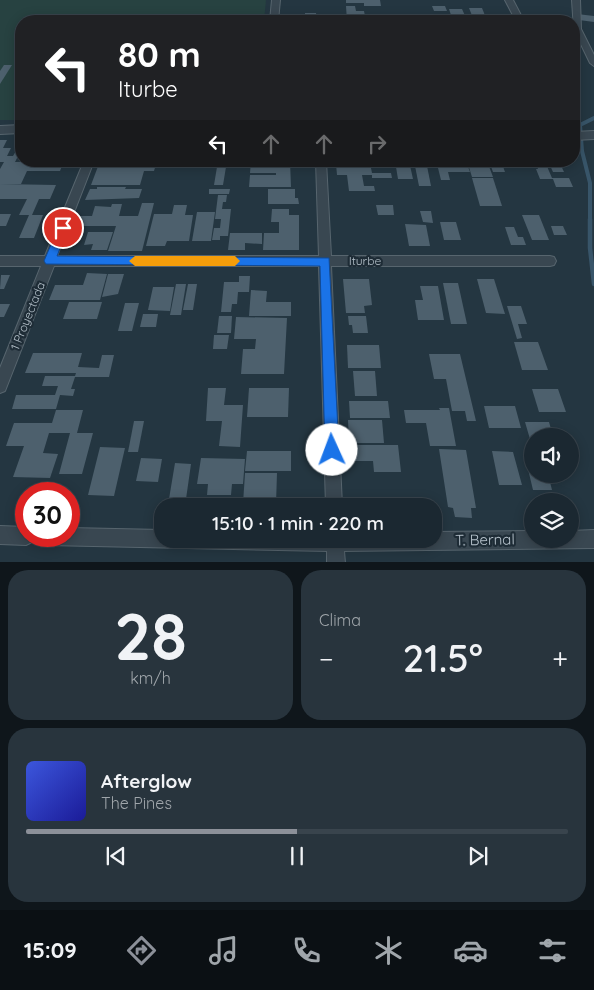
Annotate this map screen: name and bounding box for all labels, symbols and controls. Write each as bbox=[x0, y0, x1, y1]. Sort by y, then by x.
text: 80 m bbox=[118, 32, 201, 76]
icon: left bbox=[35, 35, 100, 100]
text: Iturbe bbox=[118, 75, 178, 103]
icon: left bbox=[204, 130, 232, 158]
icon: ahead bbox=[257, 130, 285, 158]
icon: ahead bbox=[310, 130, 338, 158]
icon: right bbox=[363, 130, 391, 158]
pin bbox=[42, 207, 84, 249]
icon: arrive bbox=[49, 214, 77, 242]
street label: Iturbe bbox=[349, 253, 381, 268]
street label: 1 Proyectada bbox=[7, 280, 48, 352]
position arrow bbox=[305, 423, 357, 475]
map controls bbox=[524, 428, 579, 548]
button: sound bbox=[524, 428, 579, 483]
speed limit sign: 30 bbox=[15, 482, 80, 547]
button: layers bbox=[524, 493, 579, 548]
text: 15:10 · 1 min · 220 m bbox=[212, 511, 384, 535]
street label: T. Bernal bbox=[455, 529, 515, 550]
text: 28 bbox=[114, 595, 187, 676]
text: Clima bbox=[319, 610, 361, 630]
text: 21.5° bbox=[403, 634, 483, 682]
text: − bbox=[319, 641, 334, 676]
text: + bbox=[552, 641, 568, 676]
text: km/h bbox=[130, 668, 171, 688]
text: Afterglow bbox=[101, 769, 192, 793]
text: The Pines bbox=[101, 793, 172, 813]
icon: previous bbox=[102, 842, 130, 870]
icon: pause bbox=[283, 842, 311, 870]
icon: next bbox=[464, 842, 492, 870]
icon: directions bbox=[124, 933, 159, 968]
icon: music bbox=[206, 933, 241, 968]
icon: phone bbox=[289, 933, 324, 968]
icon: climate bbox=[371, 933, 406, 968]
icon: car bbox=[453, 933, 488, 968]
icon: filters bbox=[535, 933, 570, 968]
text: 15:09 bbox=[24, 936, 77, 964]

